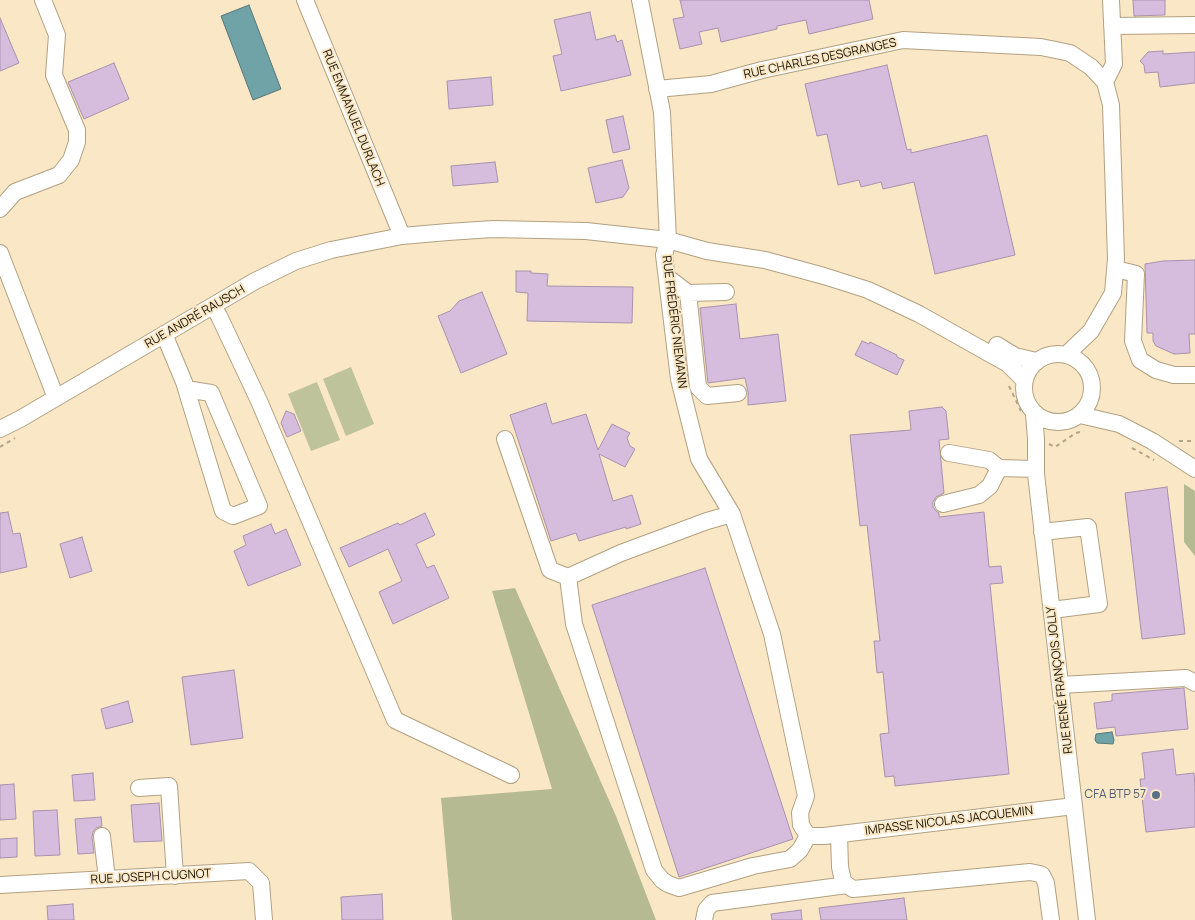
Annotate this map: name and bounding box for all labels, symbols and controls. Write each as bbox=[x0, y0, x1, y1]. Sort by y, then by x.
street label: RUE CHARLES DESGRANGES bbox=[742, 36, 898, 82]
street label: RUE EMMANUEL DURLACH bbox=[319, 48, 387, 188]
street label: RUE FRÉDÉRIC NIEMANN bbox=[659, 255, 689, 389]
street label: RUE ANDRÉ RAUSCH bbox=[142, 282, 248, 352]
street label: RUE RENÉ FRANÇOIS JOLLY bbox=[1044, 606, 1076, 754]
place label: CFA BTP 57 bbox=[1085, 788, 1146, 802]
marker: CFA BTP 57 bbox=[1150, 789, 1162, 801]
street label: IMPASSE NICOLAS JACQUEMIN bbox=[864, 804, 1034, 838]
street label: RUE JOSEPH CUGNOT bbox=[90, 867, 212, 887]

